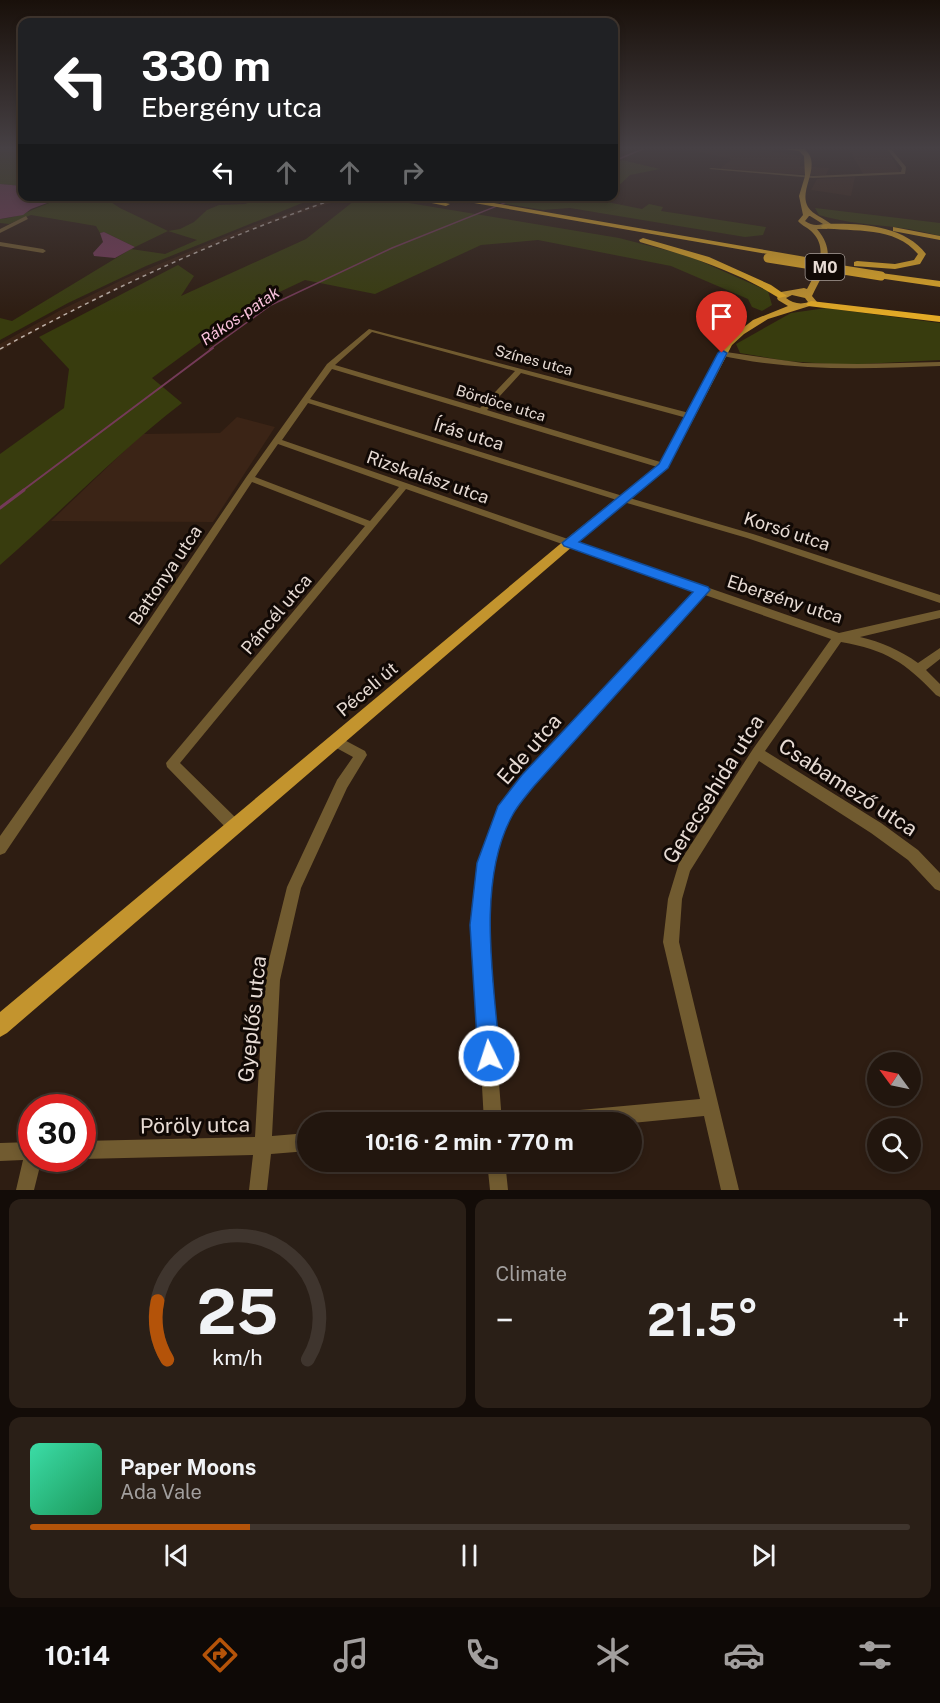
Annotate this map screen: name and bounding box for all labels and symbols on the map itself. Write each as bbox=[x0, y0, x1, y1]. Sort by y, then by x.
road number: M0 bbox=[806, 254, 844, 280]
water label: Rákos-patak bbox=[197, 283, 283, 349]
pin bbox=[696, 291, 747, 353]
street label: Színes utca bbox=[493, 341, 575, 379]
street label: Bördöce utca bbox=[454, 381, 548, 425]
street label: Írás utca bbox=[432, 412, 507, 455]
street label: Rizskalász utca bbox=[364, 446, 492, 508]
street label: Korsó utca bbox=[741, 507, 833, 555]
street label: Battonya utca bbox=[124, 521, 206, 629]
street label: Páncél utca bbox=[236, 570, 316, 658]
street label: Ebergény utca bbox=[724, 570, 846, 628]
street label: Péceli út bbox=[332, 657, 402, 721]
street label: Ede utca bbox=[492, 709, 566, 789]
street label: Gerecsehida utca bbox=[657, 710, 769, 868]
street label: Csabamező utca bbox=[774, 733, 922, 841]
street label: Gyeplős utca bbox=[233, 954, 271, 1084]
position arrow bbox=[457, 1024, 521, 1088]
north arrow bbox=[867, 1052, 921, 1106]
speed limit sign: 30 bbox=[18, 1094, 96, 1172]
street label: Pöröly utca bbox=[140, 1112, 250, 1138]

